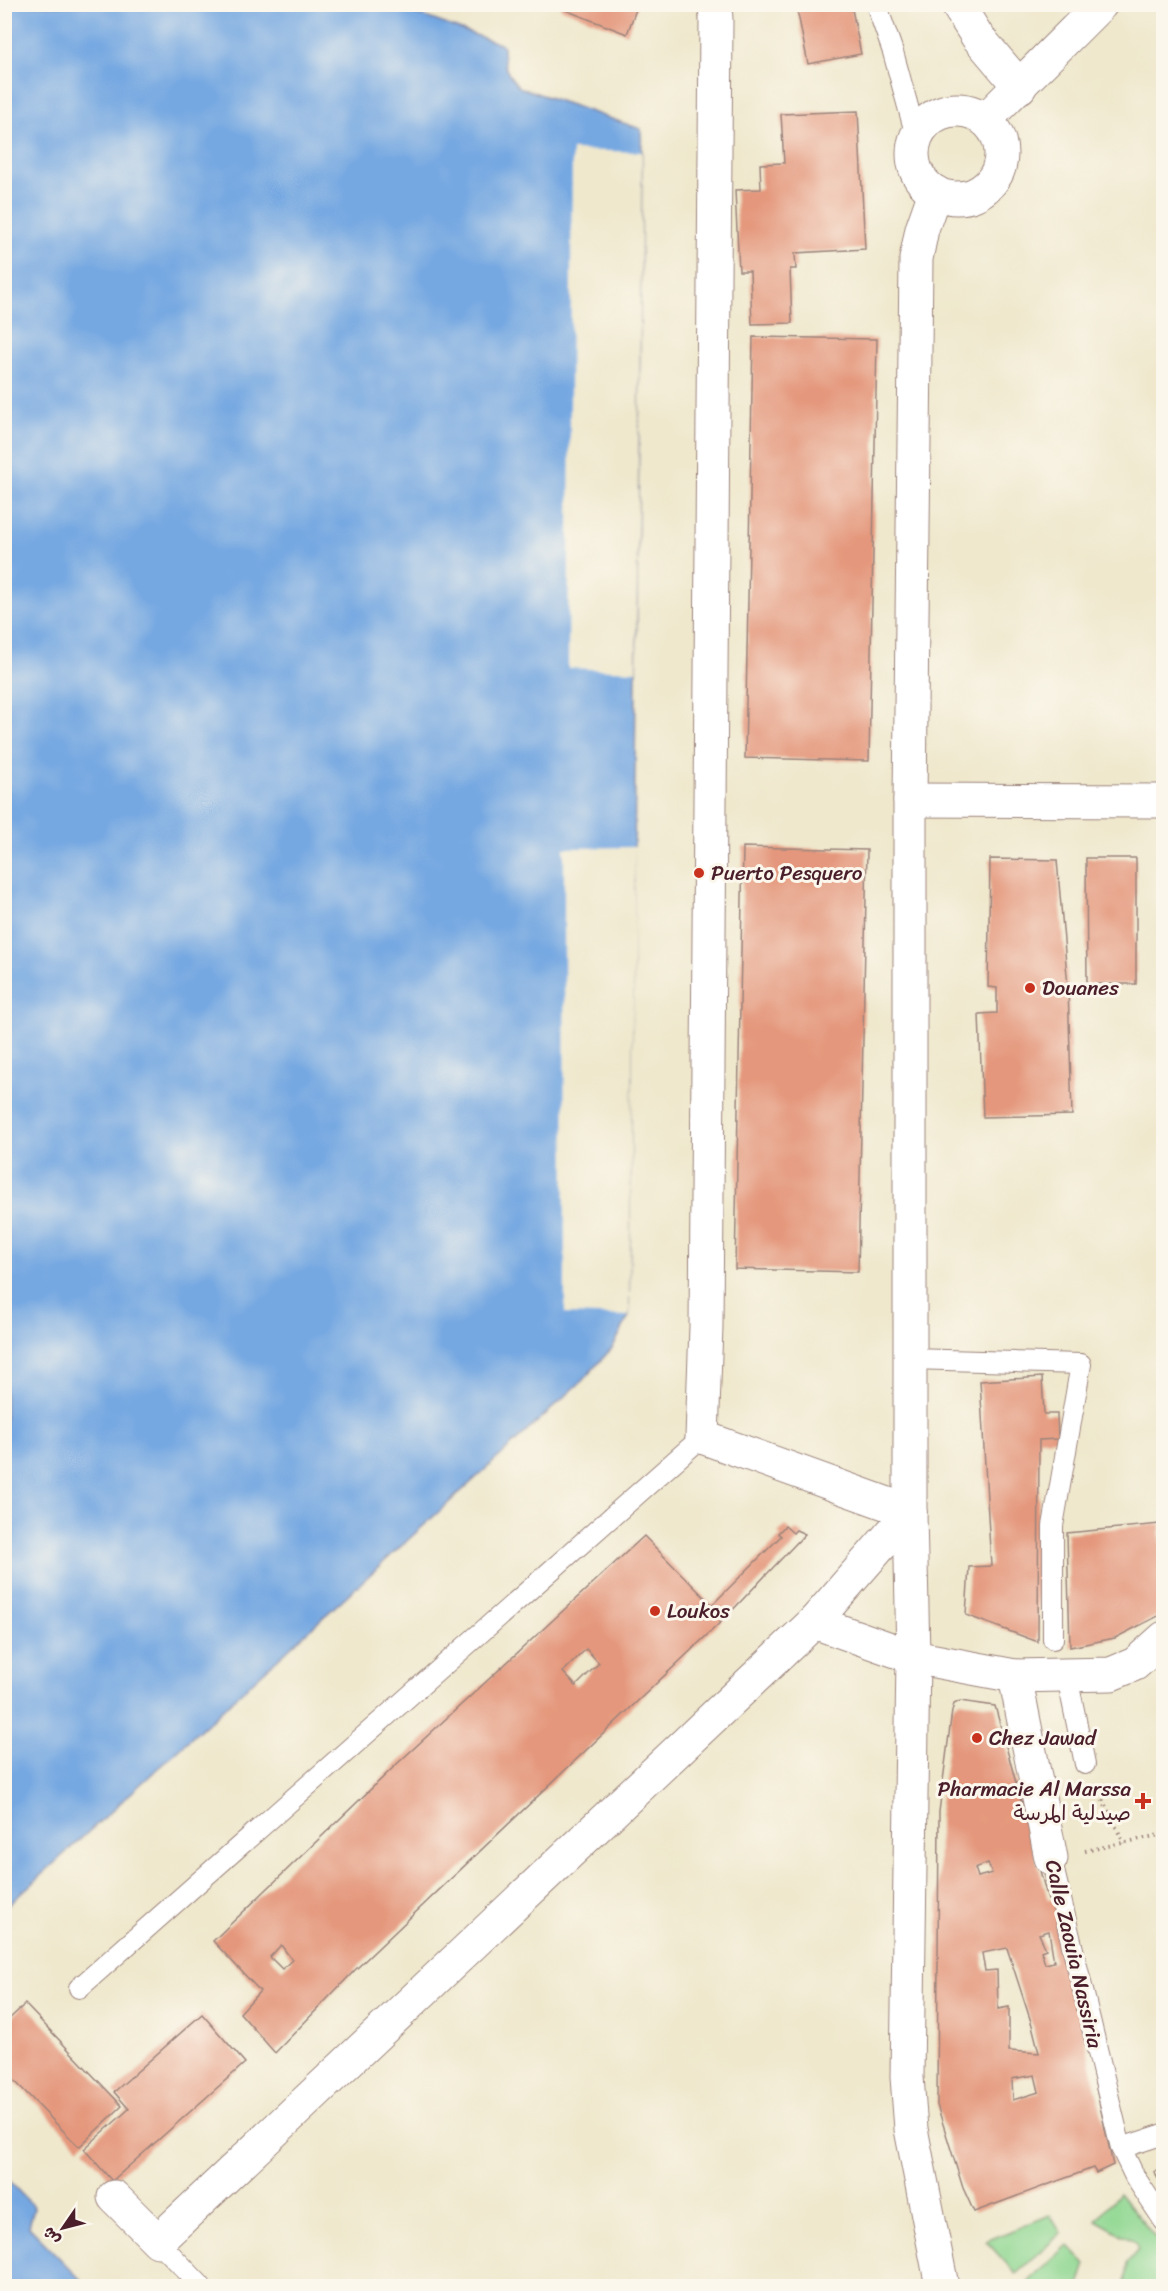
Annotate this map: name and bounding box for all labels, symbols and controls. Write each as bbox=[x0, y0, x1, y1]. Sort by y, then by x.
place label: Puerto Pesquero bbox=[711, 854, 863, 892]
marker: Puerto Pesquero bbox=[692, 866, 706, 880]
place label: Douanes bbox=[1042, 969, 1119, 1007]
marker: Douanes bbox=[1023, 981, 1037, 995]
place label: Loukos bbox=[667, 1592, 730, 1630]
marker: Loukos bbox=[648, 1604, 662, 1618]
place label: Chez Jawad bbox=[989, 1719, 1098, 1757]
marker: Chez Jawad bbox=[970, 1731, 984, 1745]
place label: Pharmacie Al Marssa صيدلية المرسة bbox=[938, 1770, 1131, 1832]
marker: Pharmacie Al Marssa صيدلية المرسة bbox=[1136, 1794, 1150, 1808]
street label: Calle Zaouia Nassiria bbox=[1034, 1856, 1114, 2052]
north arrow bbox=[33, 2198, 93, 2258]
text: ش bbox=[34, 2221, 68, 2252]

